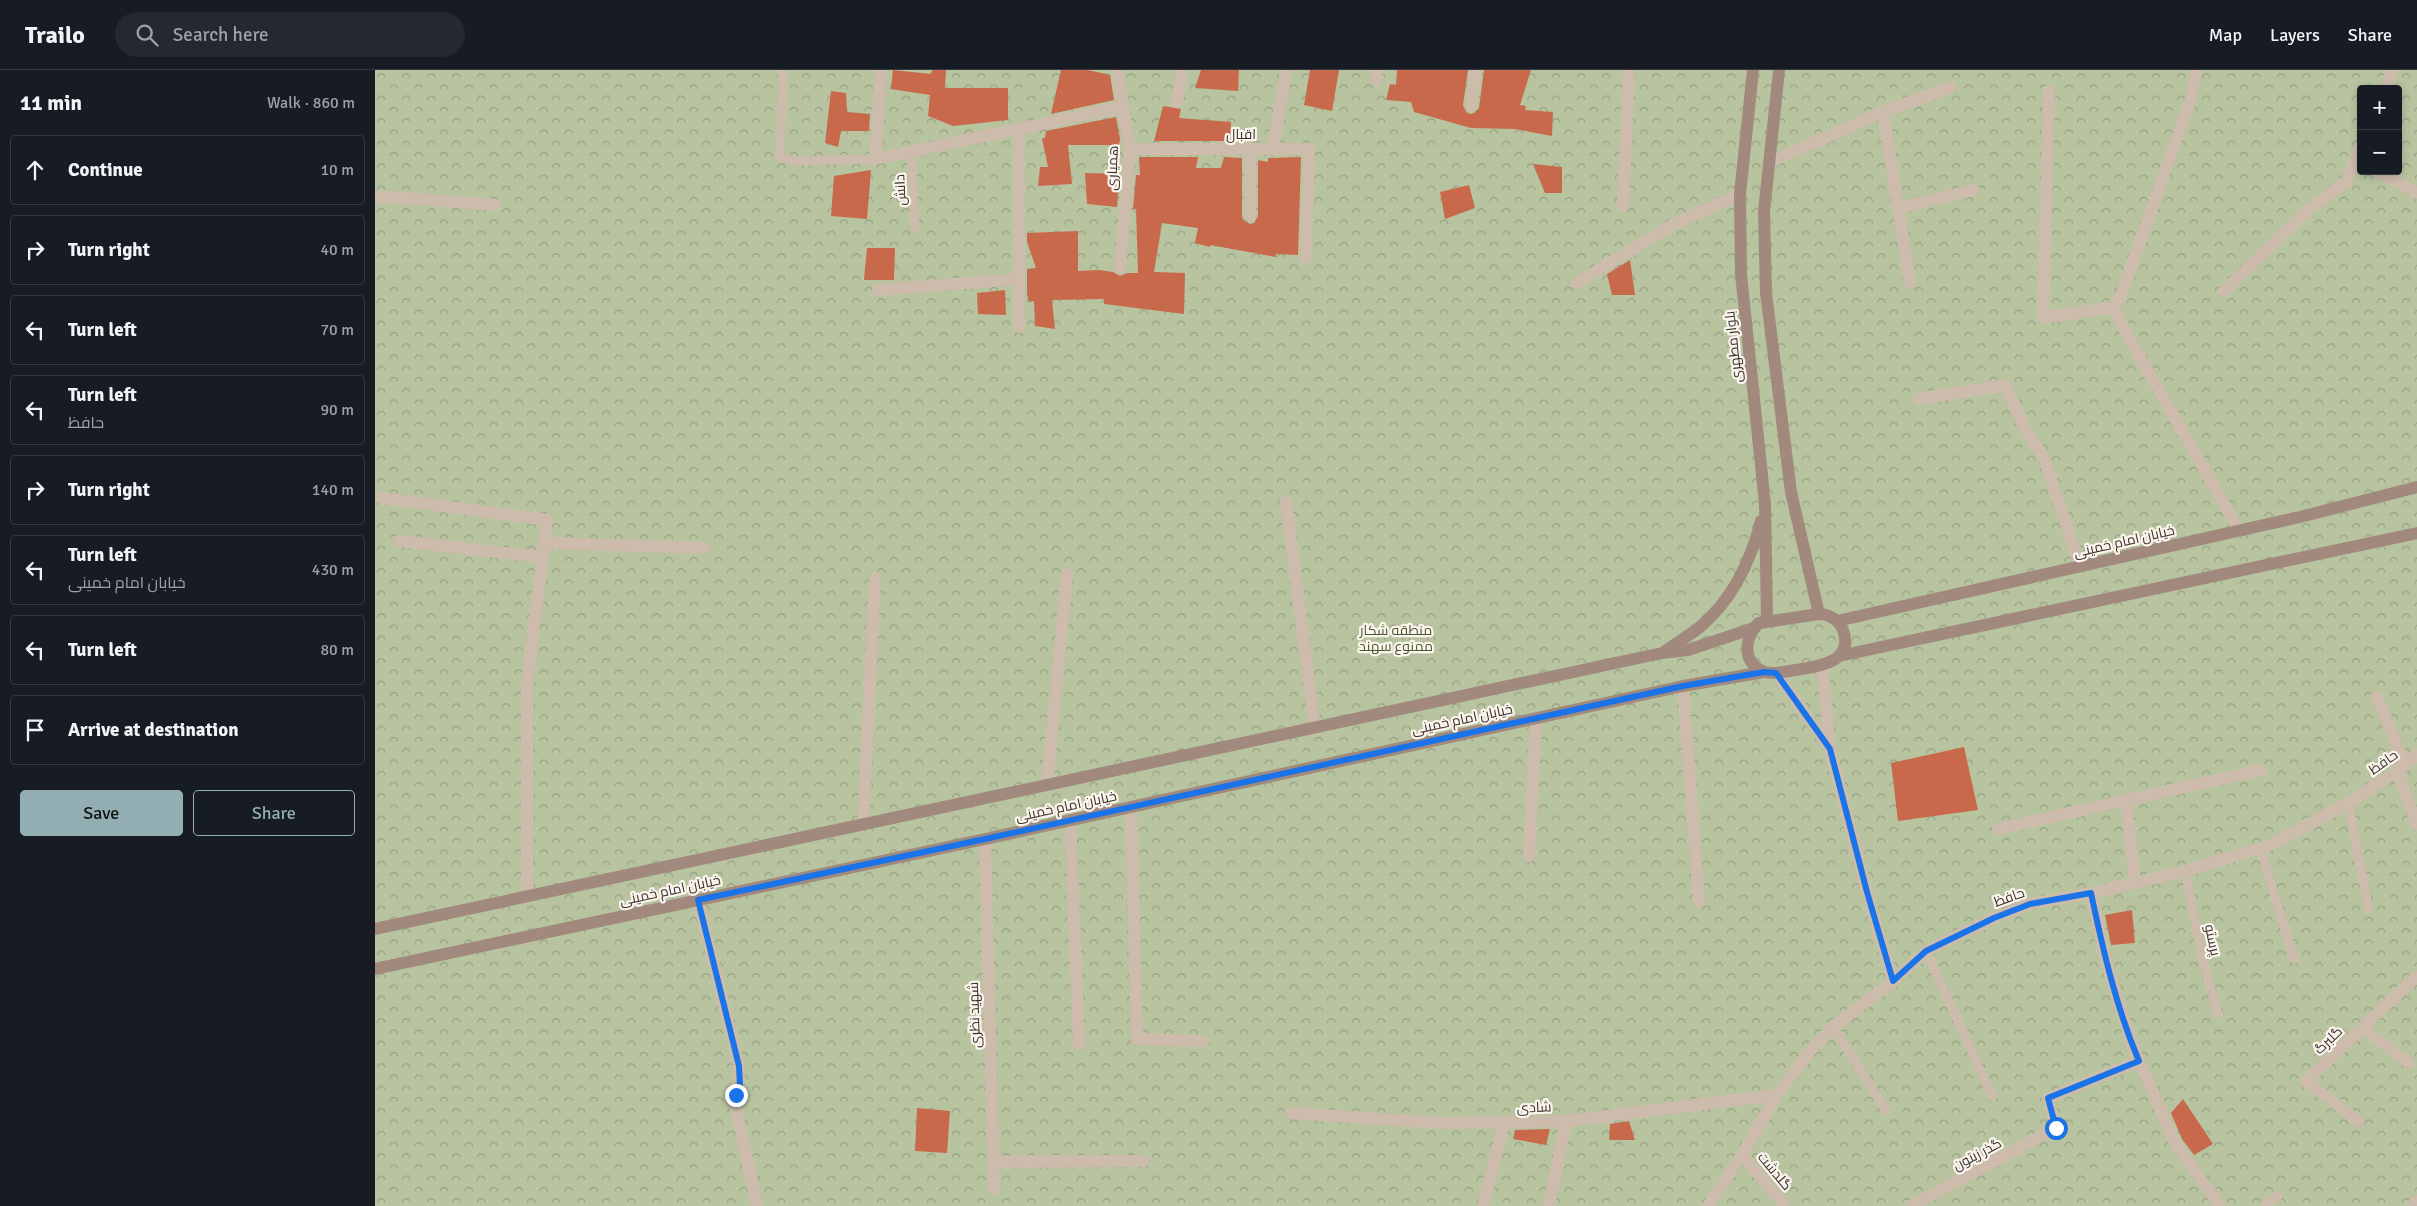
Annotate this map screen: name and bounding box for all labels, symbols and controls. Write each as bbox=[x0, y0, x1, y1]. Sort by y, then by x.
search box bbox=[115, 12, 465, 57]
text: Trailo bbox=[25, 20, 85, 50]
icon: search bbox=[133, 21, 161, 49]
text: Search here bbox=[173, 23, 269, 47]
text: Map bbox=[2209, 24, 2242, 46]
text: Layers bbox=[2270, 24, 2320, 46]
text: Share bbox=[2348, 24, 2392, 46]
map controls bbox=[2357, 85, 2402, 175]
button: + bbox=[2357, 85, 2402, 130]
text: 11 min bbox=[20, 90, 82, 116]
text: Walk · 860 m bbox=[267, 93, 355, 113]
street label: اقبال bbox=[1226, 126, 1256, 143]
button: − bbox=[2357, 130, 2402, 175]
street label: همیاری bbox=[1103, 145, 1122, 191]
icon: ahead bbox=[21, 156, 49, 184]
text: Continue bbox=[68, 158, 143, 182]
text: 10 m bbox=[320, 160, 354, 180]
street label: دانش bbox=[891, 174, 910, 206]
icon: right bbox=[21, 236, 49, 264]
text: Turn right bbox=[68, 238, 150, 262]
text: 40 m bbox=[320, 240, 354, 260]
street label: بلوار مطهری bbox=[1721, 310, 1746, 384]
icon: left bbox=[21, 316, 49, 344]
text: Turn left bbox=[68, 318, 137, 342]
text: 70 m bbox=[320, 320, 354, 340]
text: Turn left bbox=[68, 383, 137, 407]
icon: left bbox=[21, 396, 49, 424]
text: 90 m bbox=[320, 400, 354, 420]
text: حافظ bbox=[68, 413, 104, 433]
icon: right bbox=[21, 476, 49, 504]
text: Turn right bbox=[68, 478, 150, 502]
text: 140 m bbox=[312, 480, 354, 500]
street label: خیابان امام خمینی bbox=[2072, 522, 2176, 562]
text: Turn left bbox=[68, 543, 137, 567]
icon: left bbox=[21, 556, 49, 584]
text: 430 m bbox=[312, 560, 354, 580]
text: خیابان امام خمینی bbox=[68, 573, 186, 593]
park label: منطقه شکار ممنوع سهند bbox=[1359, 622, 1433, 655]
icon: left bbox=[21, 636, 49, 664]
text: Turn left bbox=[68, 638, 137, 662]
text: 80 m bbox=[320, 640, 354, 660]
street label: خیابان امام خمینی bbox=[1410, 700, 1514, 739]
icon: arrive bbox=[21, 716, 49, 744]
text: Arrive at destination bbox=[68, 718, 239, 742]
street label: حافظ bbox=[2365, 746, 2401, 778]
street label: خیابان امام خمینی bbox=[1014, 787, 1118, 826]
button: Save bbox=[20, 790, 183, 836]
button: Share bbox=[193, 790, 355, 836]
street label: خیابان امام خمینی bbox=[618, 871, 722, 910]
street label: حافظ bbox=[1991, 884, 2027, 911]
street label: پرستو bbox=[2200, 923, 2224, 958]
street label: شهید نظری bbox=[965, 981, 984, 1049]
street label: گلبرگ bbox=[2311, 1023, 2346, 1058]
route end bbox=[725, 1084, 748, 1107]
street label: شادی bbox=[1516, 1098, 1552, 1117]
route start bbox=[2045, 1117, 2068, 1140]
street label: گذر زیتون bbox=[1950, 1135, 2004, 1174]
street label: گلدشت bbox=[1754, 1149, 1795, 1194]

